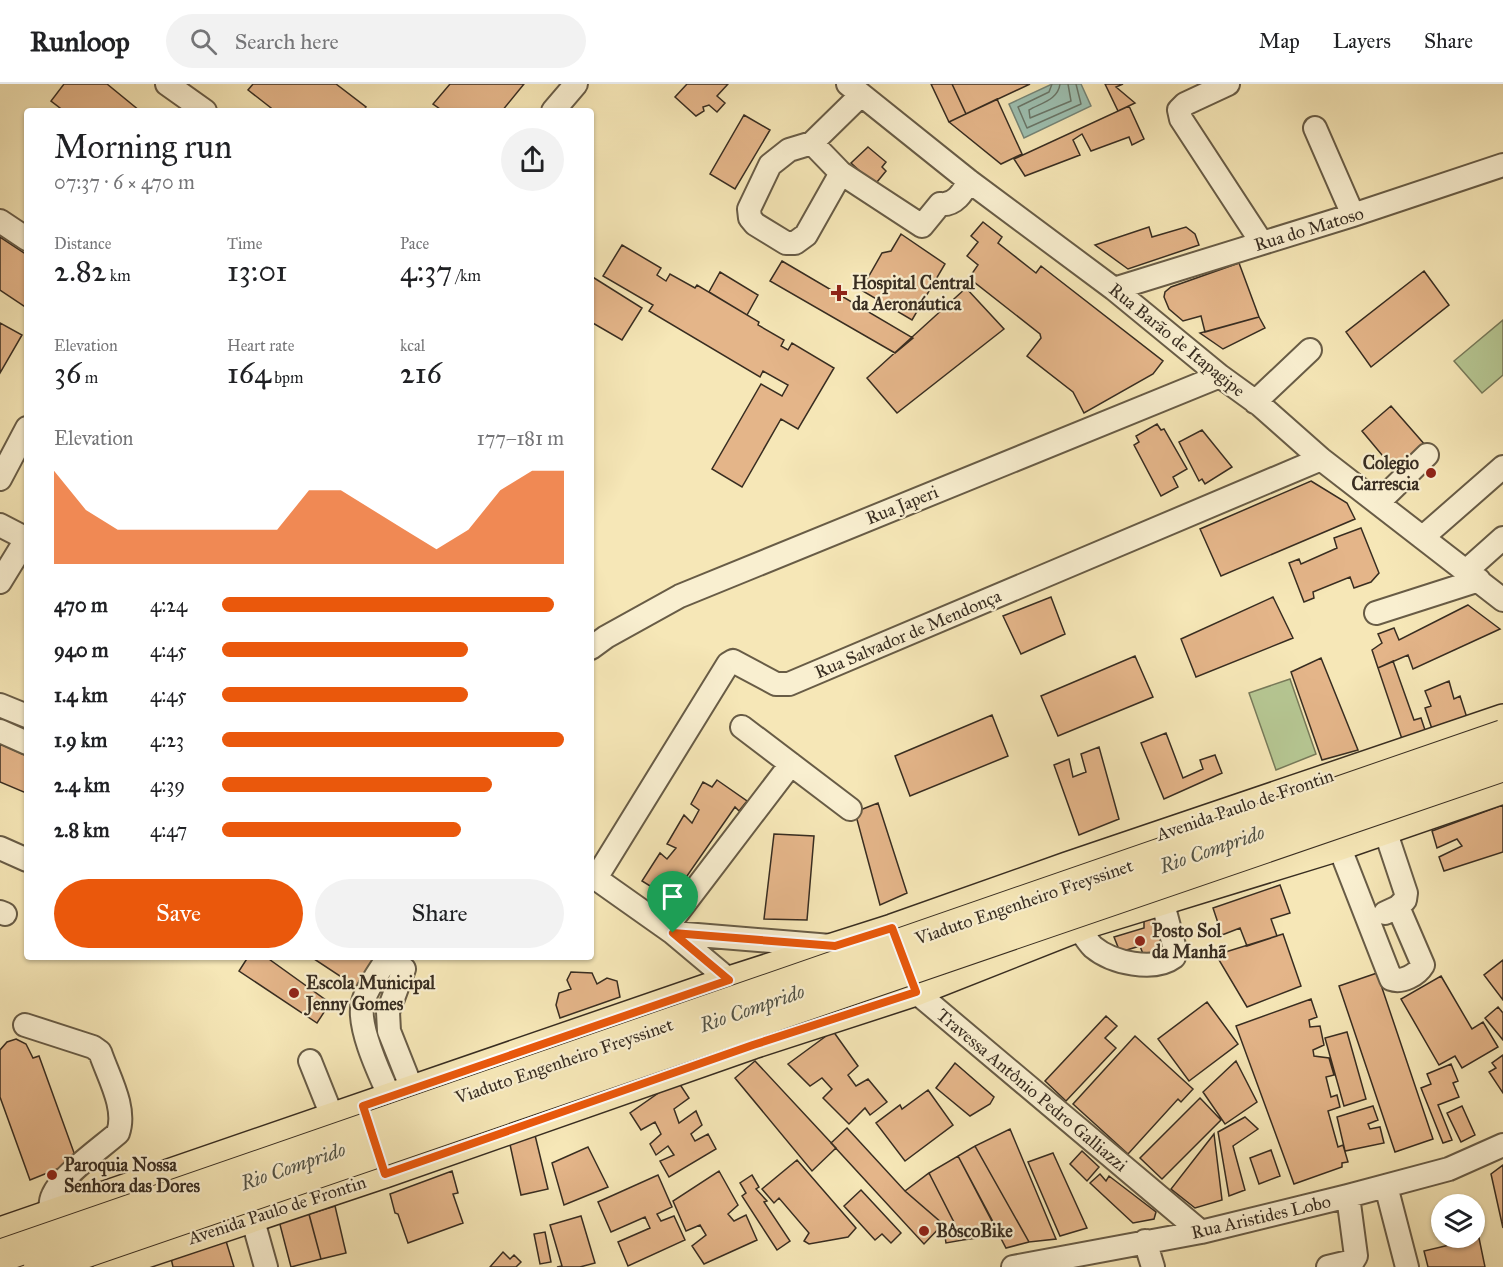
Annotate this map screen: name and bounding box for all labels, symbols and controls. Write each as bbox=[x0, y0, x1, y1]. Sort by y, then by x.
search box bbox=[166, 14, 586, 68]
text: Runloop bbox=[30, 24, 130, 59]
icon: search bbox=[187, 25, 220, 58]
text: Search here bbox=[235, 28, 339, 55]
text: Map bbox=[1259, 28, 1300, 54]
text: Layers bbox=[1333, 28, 1391, 54]
text: Share bbox=[1424, 28, 1473, 54]
text: Morning run bbox=[54, 127, 232, 167]
button: share bbox=[501, 128, 564, 191]
text: 07:37 · 6 × 470 m bbox=[54, 170, 195, 194]
street label: Rua do Matoso bbox=[1252, 202, 1366, 256]
text: Distance bbox=[54, 234, 111, 253]
text: Time bbox=[227, 234, 262, 253]
text: Pace bbox=[400, 234, 429, 253]
text: 2.82 bbox=[54, 253, 106, 289]
text: 13:01 bbox=[227, 253, 287, 289]
text: 4:37 bbox=[400, 253, 452, 289]
text: km bbox=[106, 266, 131, 285]
text: /km bbox=[452, 266, 481, 285]
place label: Hospital Central da Aeronáutica bbox=[852, 272, 976, 315]
street label: Rua Barão de Itapagipe bbox=[1104, 278, 1249, 402]
marker: Hospital Central da Aeronáutica bbox=[830, 284, 848, 302]
text: Elevation bbox=[54, 336, 118, 355]
text: Heart rate bbox=[227, 336, 294, 355]
text: kcal bbox=[400, 336, 425, 355]
text: 36 bbox=[54, 355, 81, 391]
text: 164 bbox=[227, 355, 271, 391]
text: 216 bbox=[400, 355, 442, 391]
text: m bbox=[81, 368, 98, 387]
text: bpm bbox=[271, 368, 303, 387]
text: Elevation bbox=[54, 426, 133, 450]
text: 177–181 m bbox=[477, 426, 564, 450]
place label: Colegio Carrescia bbox=[1352, 452, 1419, 495]
marker: Colegio Carrescia bbox=[1424, 466, 1438, 480]
street label: Rua Japeri bbox=[863, 481, 942, 530]
street label: Rua Salvador de Mendonça bbox=[811, 585, 1005, 683]
text: 470 m bbox=[54, 593, 108, 617]
text: 4:24 bbox=[150, 593, 187, 617]
text: 940 m bbox=[54, 638, 109, 662]
text: 4:45 bbox=[150, 638, 187, 662]
text: 1.4 km bbox=[54, 683, 108, 707]
text: 4:45 bbox=[150, 683, 187, 707]
text: 1.9 km bbox=[54, 728, 107, 752]
text: 4:23 bbox=[150, 728, 184, 752]
street label: Avenida Paulo de Frontin bbox=[1153, 764, 1337, 846]
text: 2.4 km bbox=[54, 773, 110, 797]
text: 4:39 bbox=[150, 773, 185, 797]
text: 2.8 km bbox=[54, 818, 109, 842]
text: 4:47 bbox=[150, 818, 187, 842]
water label: Rio Comprido bbox=[1155, 820, 1268, 879]
street label: Viaduto Engenheiro Freyssinet bbox=[911, 854, 1137, 951]
pin bbox=[647, 871, 698, 933]
button: Save bbox=[54, 879, 303, 948]
button: Share bbox=[315, 879, 564, 948]
icon: arrive bbox=[656, 880, 689, 913]
place label: Posto Sol da Manhã bbox=[1152, 920, 1226, 963]
marker: Posto Sol da Manhã bbox=[1133, 934, 1147, 948]
place label: Escola Municipal Jenny Gomes bbox=[304, 972, 436, 1016]
water label: Rio Comprido bbox=[695, 979, 808, 1038]
marker: Escola Municipal Jenny Gomes bbox=[287, 986, 301, 1000]
street label: Travessa Antônio Pedro Galliazzi bbox=[932, 1004, 1132, 1176]
street label: Viaduto Engenheiro Freyssinet bbox=[451, 1013, 677, 1110]
water label: Rio Comprido bbox=[236, 1137, 349, 1196]
place label: Paroquia Nossa Senhora das Dores bbox=[64, 1154, 200, 1197]
marker: Paroquia Nossa Senhora das Dores bbox=[45, 1168, 59, 1182]
street label: Avenida Paulo de Frontin bbox=[184, 1171, 369, 1249]
street label: Rua Aristides Lobo bbox=[1189, 1190, 1333, 1244]
map controls bbox=[1431, 1194, 1485, 1248]
button: layers bbox=[1431, 1194, 1485, 1248]
place label: BôscoBike bbox=[936, 1220, 1013, 1242]
marker: BôscoBike bbox=[917, 1224, 931, 1238]

